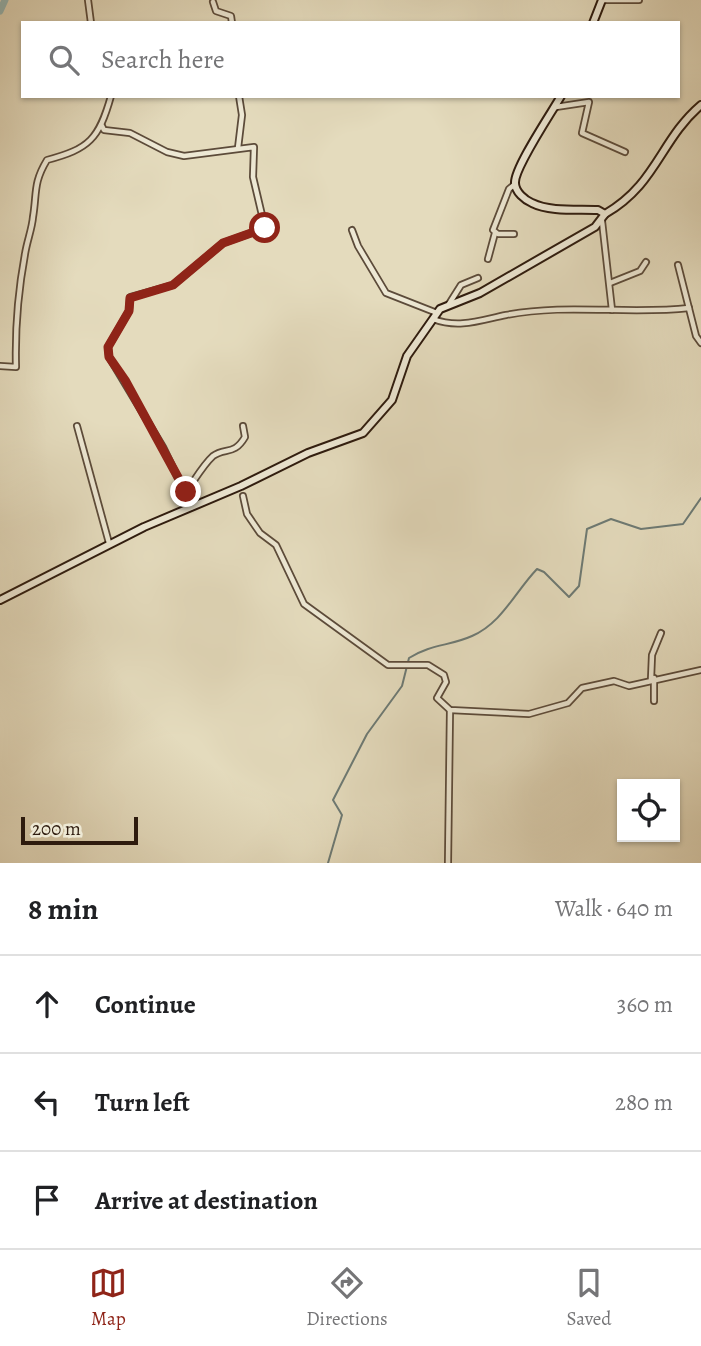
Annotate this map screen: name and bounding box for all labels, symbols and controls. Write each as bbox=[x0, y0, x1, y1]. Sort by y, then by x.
search box bbox=[21, 21, 680, 98]
icon: search bbox=[45, 41, 83, 79]
text: Search here bbox=[101, 42, 225, 77]
route start bbox=[249, 212, 280, 243]
route end bbox=[170, 476, 201, 507]
map controls bbox=[617, 779, 680, 842]
button: locate bbox=[617, 779, 680, 842]
scale bar bbox=[21, 814, 138, 846]
text: 200 m bbox=[32, 816, 81, 842]
text: 8 min bbox=[28, 889, 98, 929]
text: Walk · 640 m bbox=[555, 893, 673, 924]
icon: ahead bbox=[28, 985, 66, 1023]
text: Continue bbox=[95, 987, 196, 1022]
text: 360 m bbox=[617, 989, 673, 1020]
icon: left bbox=[28, 1083, 66, 1121]
text: Turn left bbox=[95, 1085, 190, 1120]
text: 280 m bbox=[615, 1087, 673, 1118]
icon: arrive bbox=[28, 1181, 66, 1219]
text: Arrive at destination bbox=[95, 1183, 318, 1218]
tab: Map bbox=[89, 1264, 127, 1332]
tab: Directions bbox=[306, 1264, 388, 1332]
tab: Saved bbox=[567, 1264, 612, 1332]

